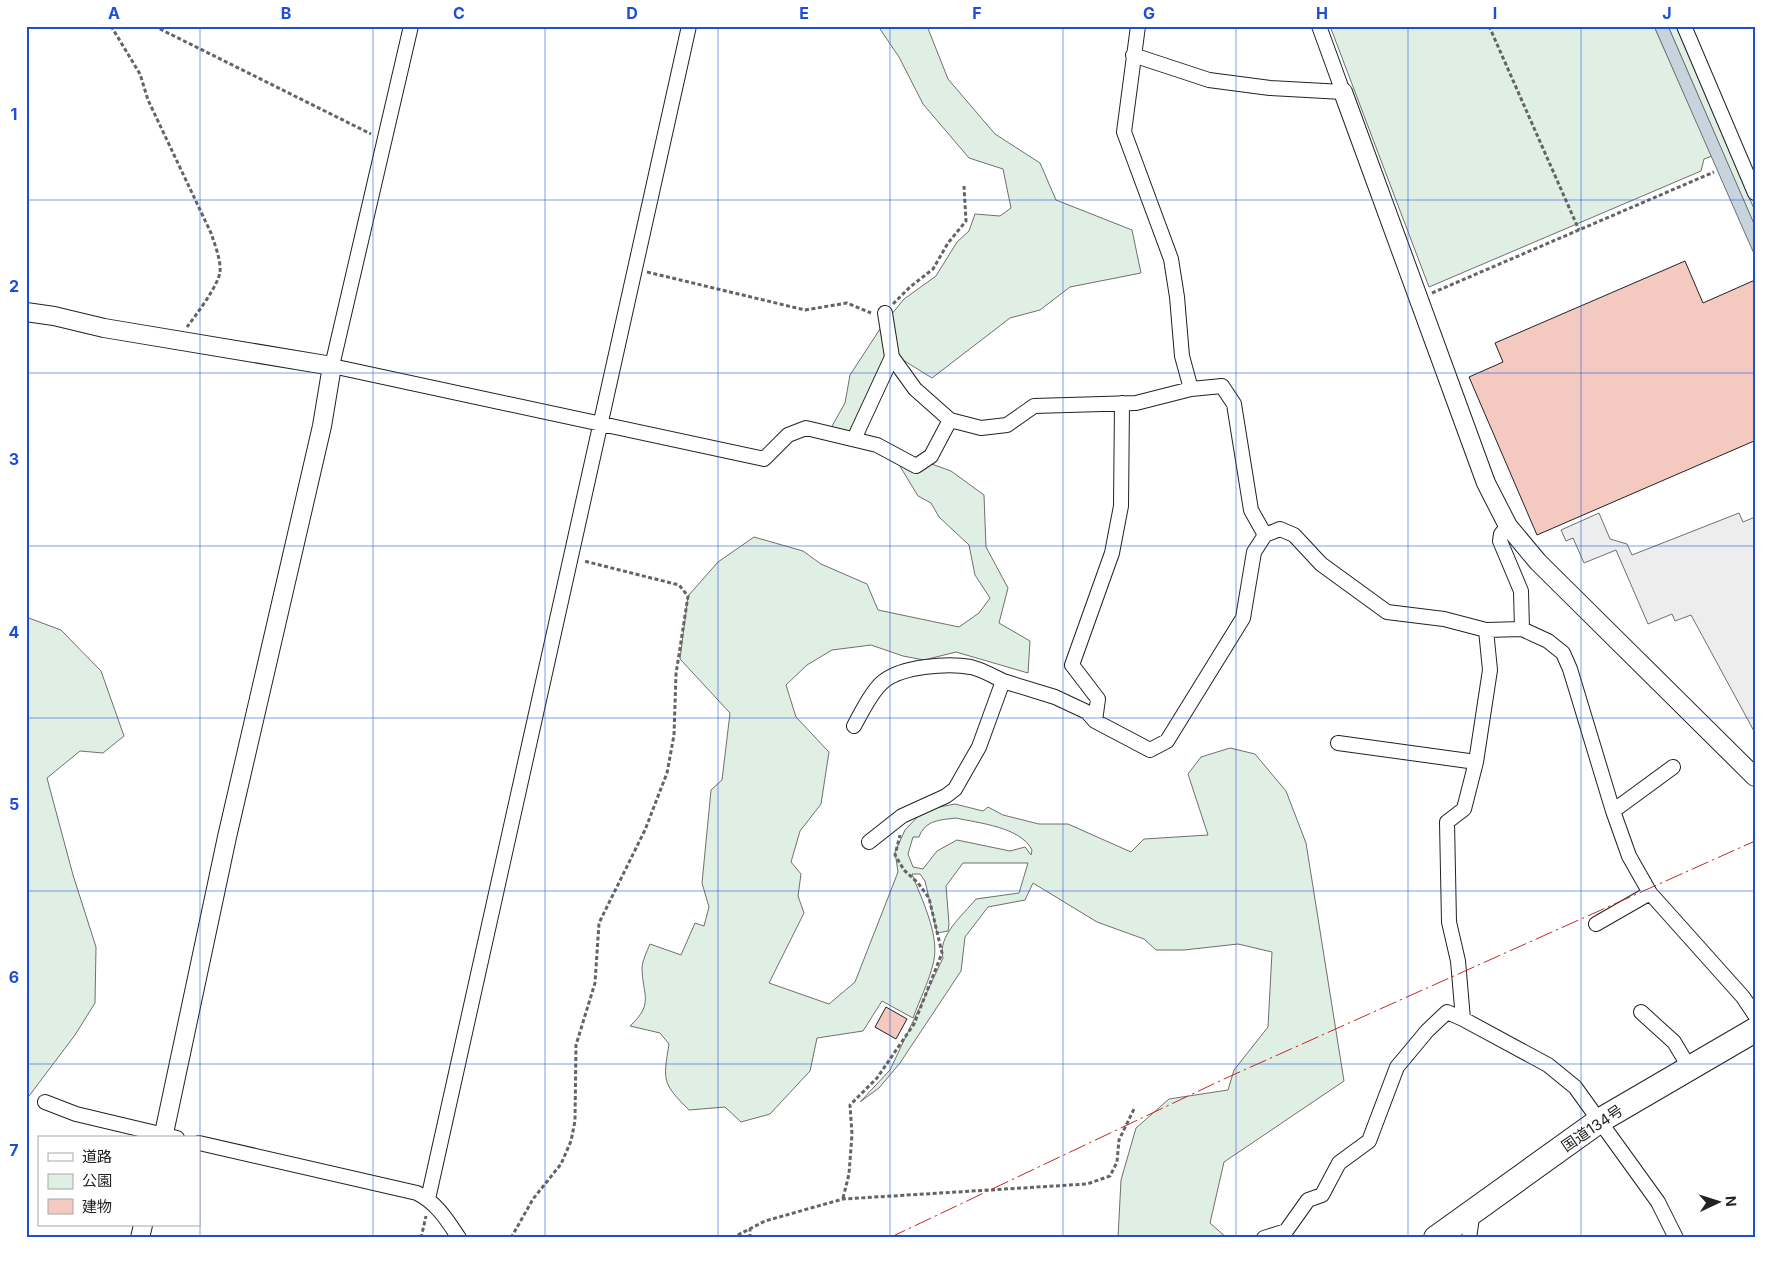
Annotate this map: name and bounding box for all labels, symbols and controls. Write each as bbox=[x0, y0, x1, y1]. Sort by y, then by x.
text: A bbox=[108, 3, 120, 23]
text: B bbox=[281, 3, 291, 23]
text: C bbox=[453, 3, 465, 23]
text: D bbox=[626, 3, 638, 23]
text: E bbox=[799, 3, 809, 23]
text: F bbox=[972, 3, 982, 23]
text: G bbox=[1143, 3, 1155, 23]
text: H bbox=[1316, 3, 1328, 23]
text: I bbox=[1493, 3, 1497, 23]
text: J bbox=[1662, 3, 1672, 23]
text: 1 bbox=[11, 104, 17, 124]
text: 2 bbox=[9, 276, 19, 296]
text: 3 bbox=[9, 449, 19, 469]
text: 4 bbox=[9, 622, 20, 642]
text: 5 bbox=[9, 794, 19, 814]
text: 6 bbox=[9, 967, 19, 987]
street label: 国道134号 bbox=[1558, 1101, 1626, 1155]
legend bbox=[38, 1136, 200, 1226]
text: 7 bbox=[9, 1140, 19, 1160]
text: 道路 bbox=[82, 1147, 112, 1166]
text: 公園 bbox=[82, 1171, 112, 1190]
north arrow bbox=[1694, 1176, 1744, 1226]
text: N bbox=[1723, 1195, 1740, 1207]
text: 建物 bbox=[82, 1197, 112, 1216]

